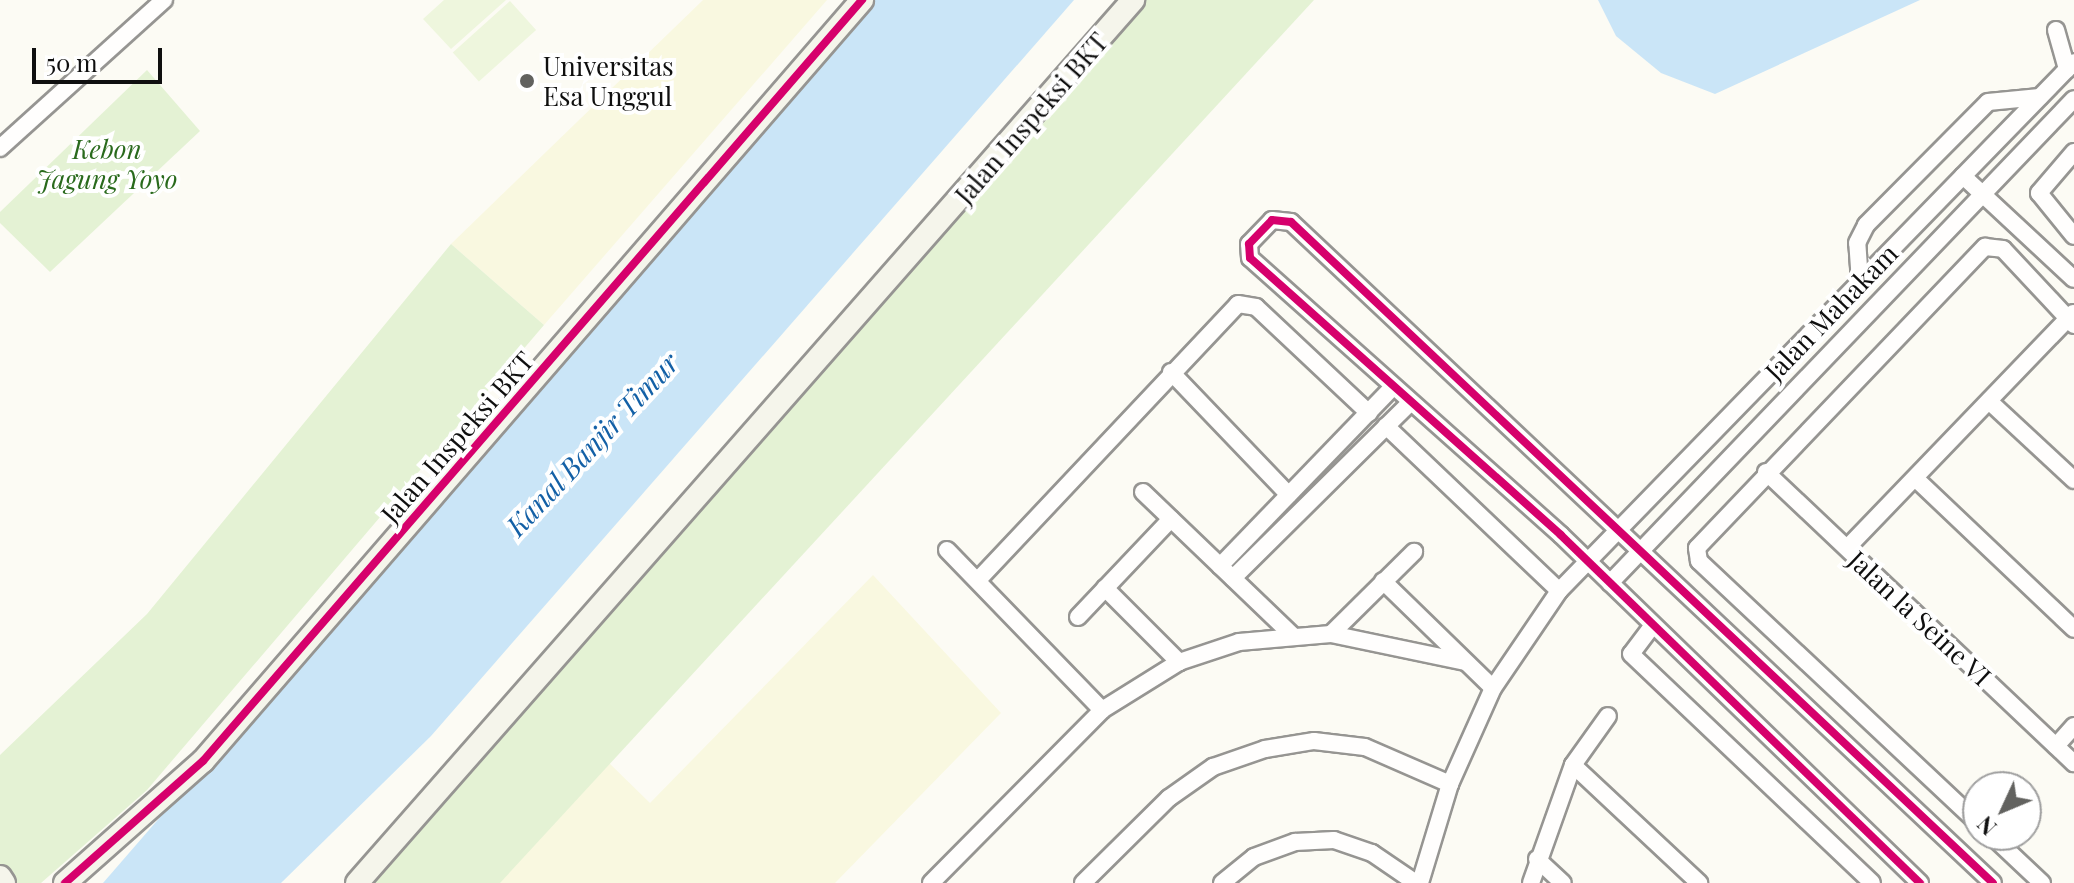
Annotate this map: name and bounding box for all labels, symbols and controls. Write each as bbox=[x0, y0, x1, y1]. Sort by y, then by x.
street label: Jalan Inspeksi BKT bbox=[948, 26, 1114, 210]
scale bar bbox=[36, 32, 166, 82]
text: 50 m bbox=[46, 46, 98, 78]
place label: Universitas Esa Unggul bbox=[543, 50, 674, 112]
marker: Universitas Esa Unggul bbox=[518, 72, 536, 90]
park label: Kebon Jagung Yoyo bbox=[36, 133, 178, 194]
street label: Jalan Mahakam bbox=[1758, 237, 1904, 387]
street label: Jalan Inspeksi BKT bbox=[374, 345, 540, 529]
water label: Kanal Banjir Timur bbox=[498, 345, 686, 543]
street label: Jalan la Seine VI bbox=[1842, 543, 1998, 693]
north arrow bbox=[1962, 771, 2042, 851]
text: N bbox=[1970, 810, 2002, 842]

